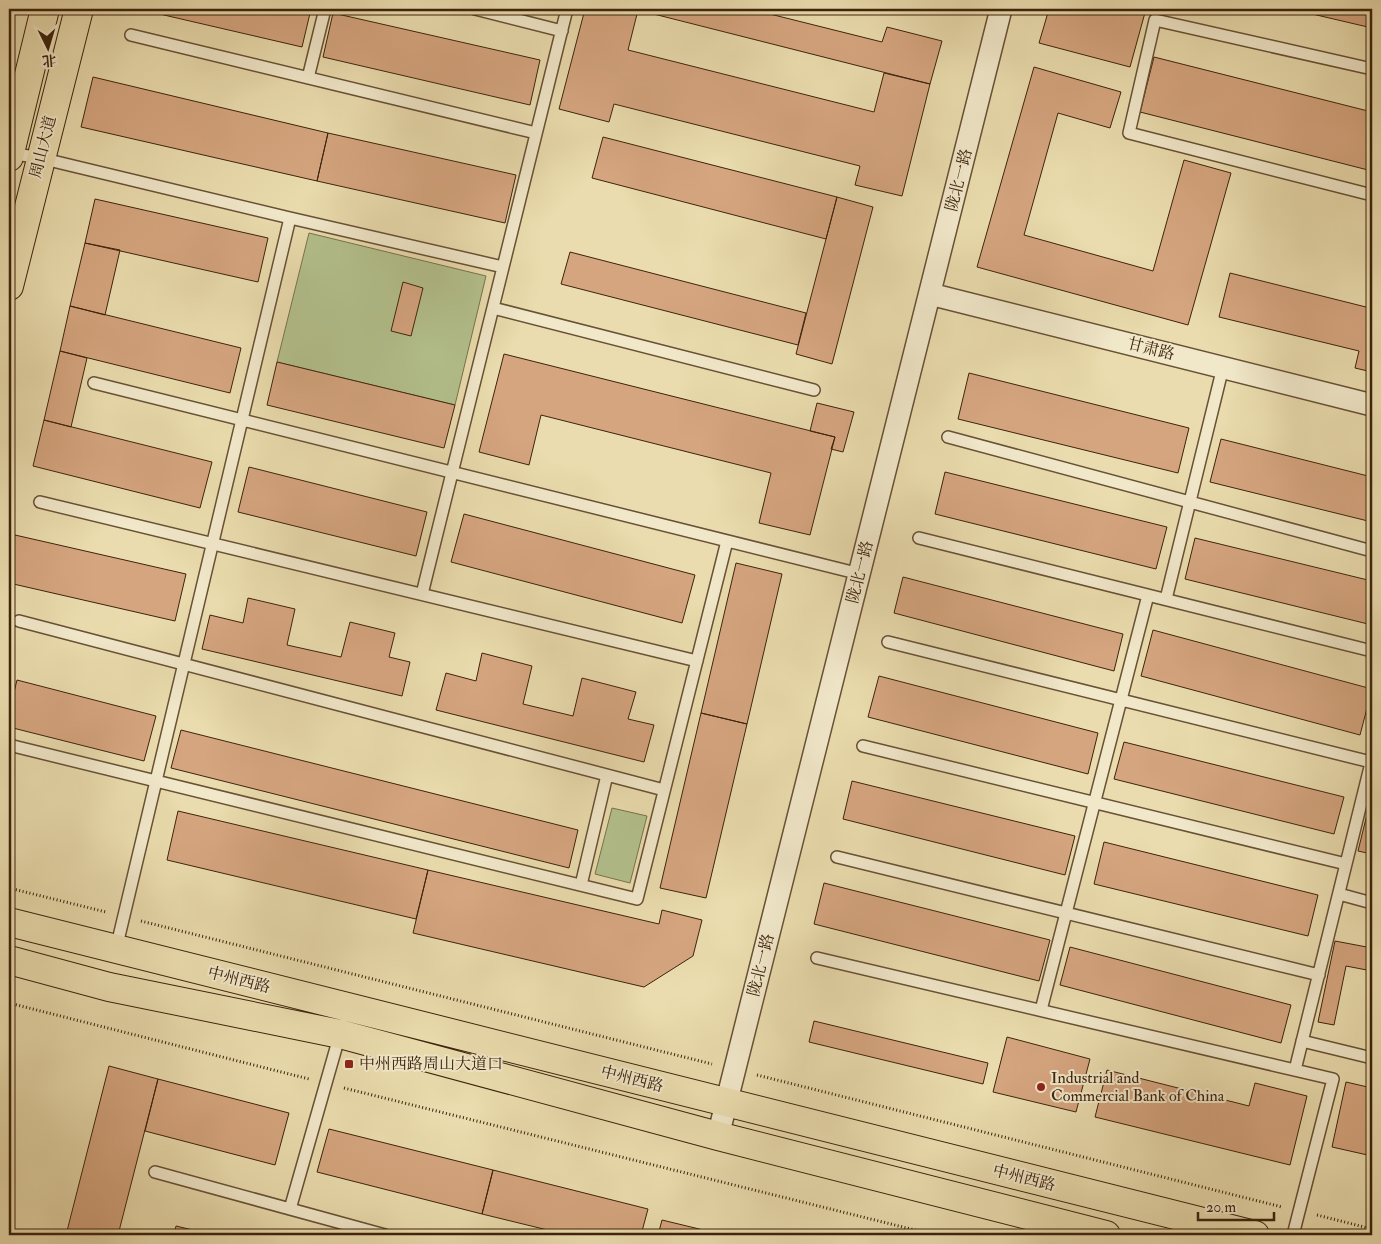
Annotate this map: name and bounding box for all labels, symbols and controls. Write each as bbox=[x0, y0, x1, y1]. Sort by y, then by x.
north arrow bbox=[22, 22, 72, 72]
text: 北 bbox=[41, 51, 57, 70]
street label: 周山大道 bbox=[26, 114, 60, 180]
street label: 陇北一路 bbox=[942, 147, 976, 213]
street label: 甘肃路 bbox=[1125, 333, 1177, 365]
street label: 陇北一路 bbox=[843, 539, 877, 605]
street label: 陇北一路 bbox=[744, 932, 778, 998]
street label: 中州西路 bbox=[206, 963, 272, 997]
place label: 中州西路周山大道口 bbox=[359, 1054, 503, 1074]
marker: 中州西路周山大道口 bbox=[343, 1058, 355, 1070]
street label: 中州西路 bbox=[599, 1062, 665, 1096]
place label: Industrial and Commercial Bank of China bbox=[1051, 1068, 1225, 1106]
marker: Industrial and Commercial Bank of China bbox=[1035, 1081, 1047, 1093]
street label: 中州西路 bbox=[991, 1161, 1057, 1195]
scale bar bbox=[1198, 1189, 1275, 1221]
text: 20 m bbox=[1206, 1198, 1236, 1217]

